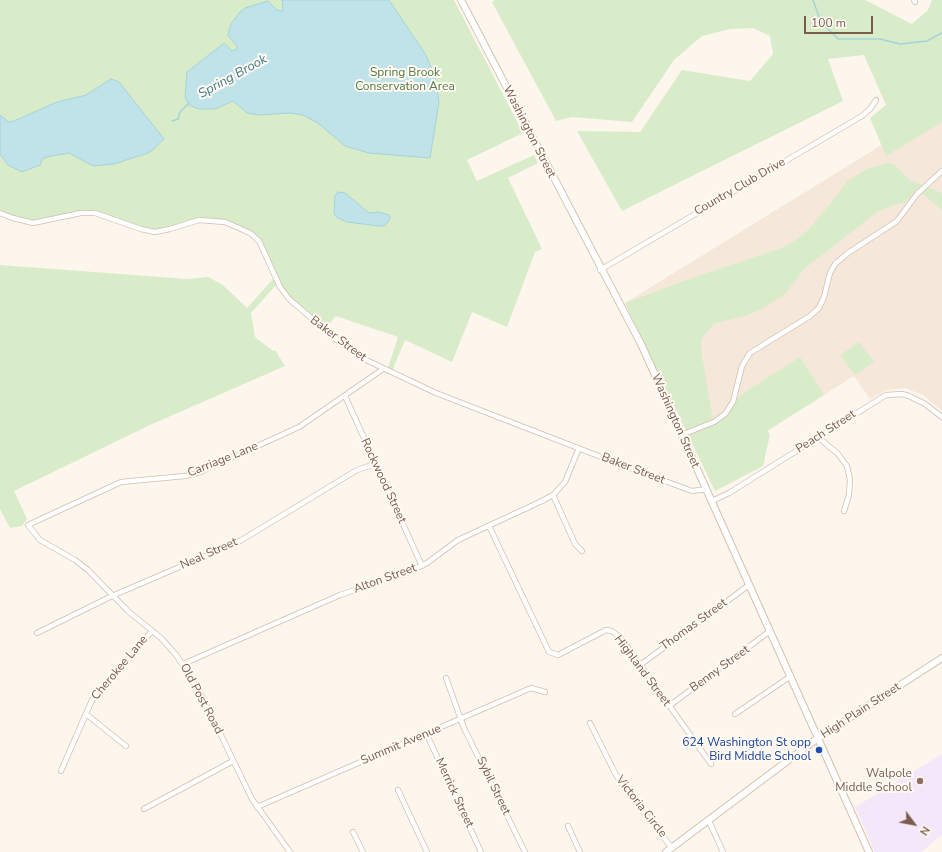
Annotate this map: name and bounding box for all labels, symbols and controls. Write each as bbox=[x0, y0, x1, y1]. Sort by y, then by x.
scale bar bbox=[806, 8, 875, 34]
text: 100 m bbox=[811, 15, 846, 31]
water label: Spring Brook bbox=[196, 52, 270, 102]
park label: Spring Brook Conservation Area bbox=[355, 66, 455, 94]
street label: Washington Street bbox=[500, 83, 558, 181]
street label: Country Club Drive bbox=[692, 155, 788, 219]
street label: Baker Street bbox=[307, 313, 369, 365]
street label: Washington Street bbox=[648, 372, 702, 470]
street label: Peach Street bbox=[793, 407, 859, 457]
street label: Rockwood Street bbox=[357, 436, 409, 526]
street label: Carriage Lane bbox=[186, 439, 260, 481]
street label: Baker Street bbox=[599, 450, 667, 488]
street label: Neal Street bbox=[178, 535, 240, 573]
street label: Alton Street bbox=[352, 561, 418, 597]
street label: Thomas Street bbox=[658, 596, 730, 654]
street label: Cherokee Lane bbox=[89, 633, 151, 703]
street label: Highland Street bbox=[611, 633, 673, 709]
street label: Benny Street bbox=[687, 643, 753, 695]
street label: Old Post Road bbox=[176, 661, 226, 737]
street label: High Plain Street bbox=[819, 680, 903, 742]
street label: Summit Avenue bbox=[359, 722, 443, 768]
place label: 624 Washington St opp Bird Middle School bbox=[682, 736, 811, 764]
marker: 624 Washington St opp Bird Middle School bbox=[814, 745, 824, 755]
street label: Sybil Street bbox=[473, 755, 513, 817]
street label: Merrick Street bbox=[432, 756, 476, 830]
place label: Walpole Middle School bbox=[835, 767, 912, 795]
street label: Victoria Circle bbox=[612, 773, 670, 841]
marker: Walpole Middle School bbox=[915, 776, 925, 786]
north arrow bbox=[894, 804, 934, 844]
text: N bbox=[916, 823, 933, 838]

